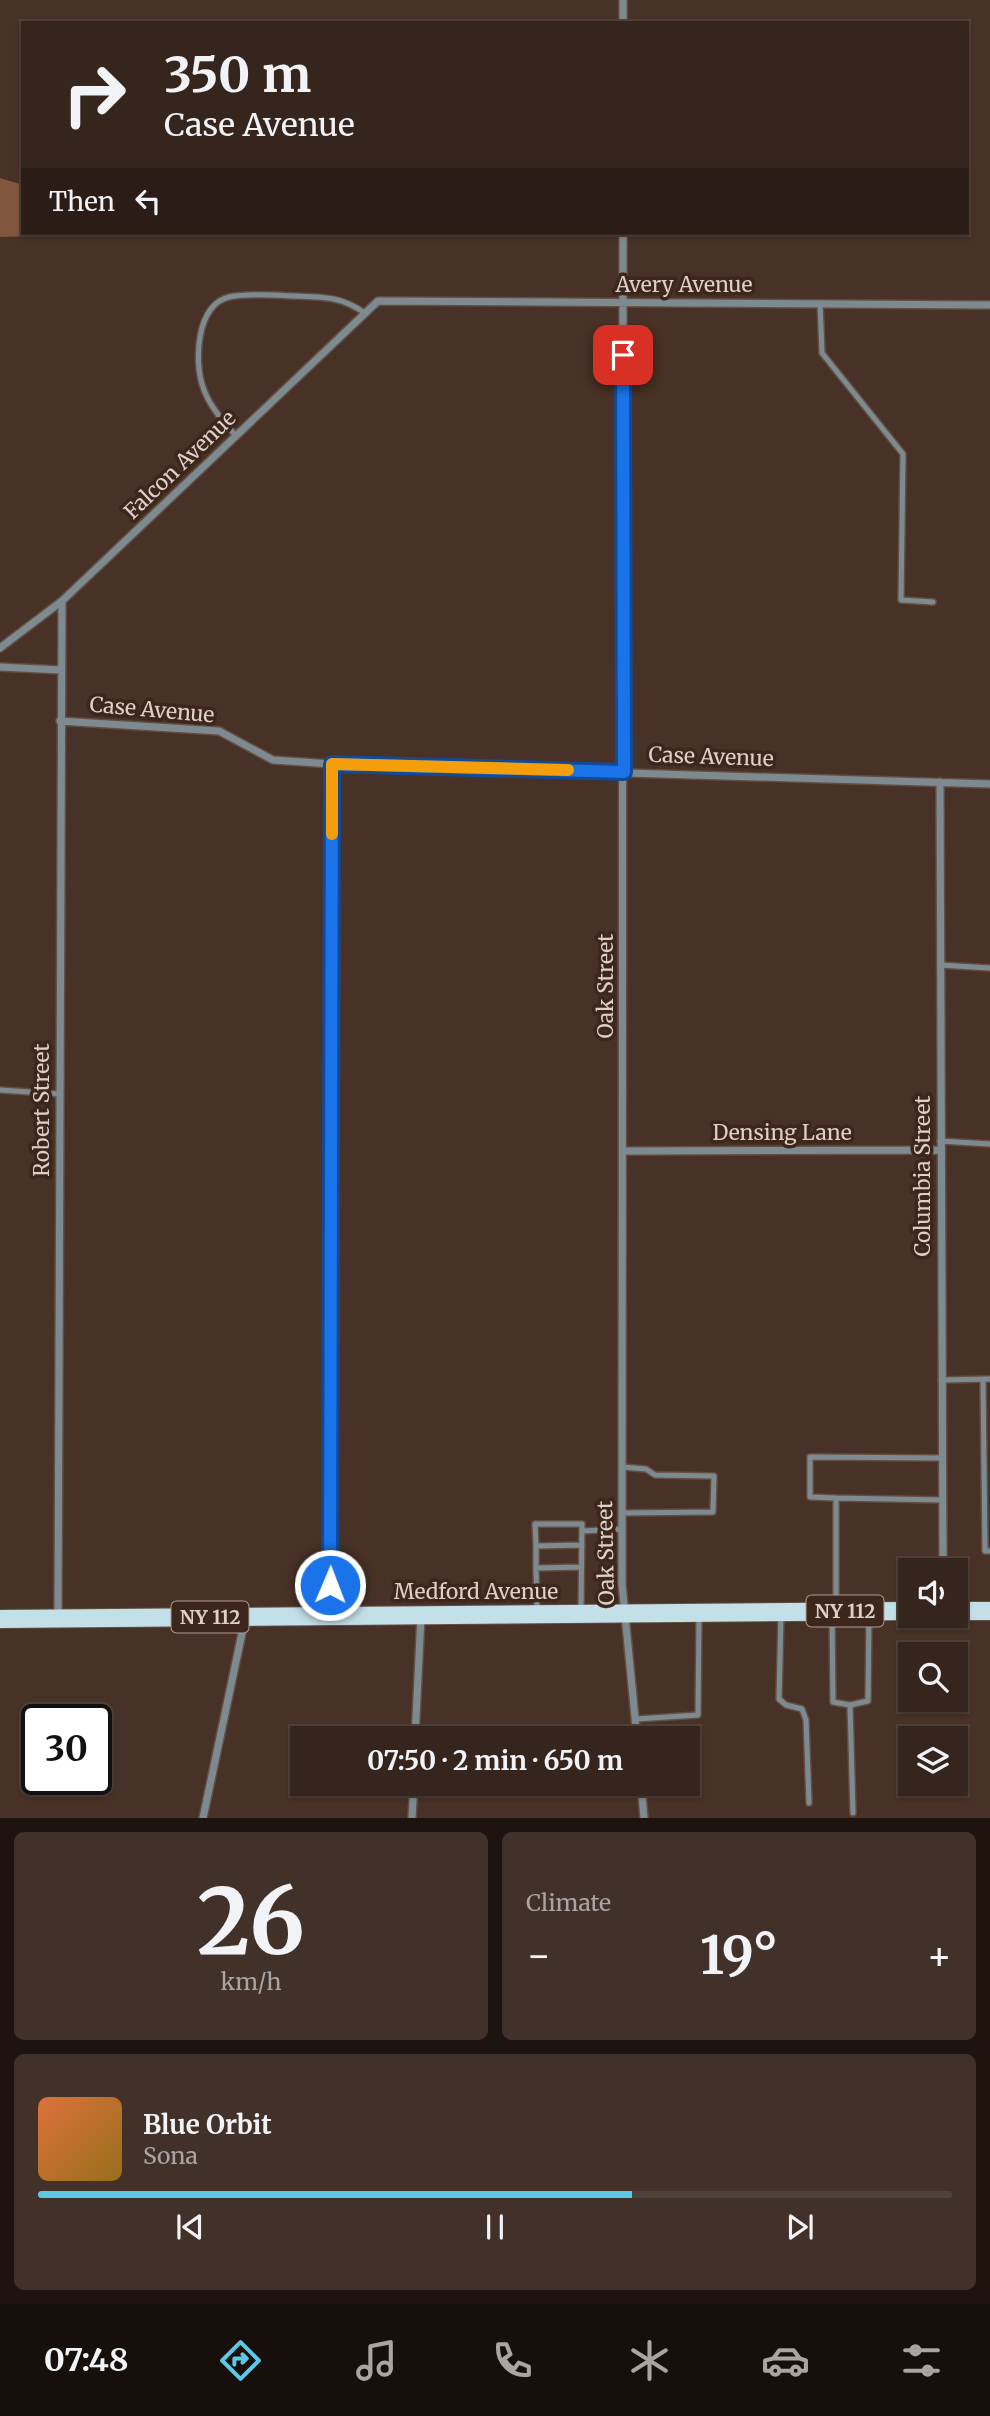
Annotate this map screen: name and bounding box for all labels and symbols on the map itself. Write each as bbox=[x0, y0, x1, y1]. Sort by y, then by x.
street label: Avery Avenue bbox=[615, 271, 752, 298]
pin bbox=[593, 325, 653, 385]
street label: Falcon Avenue bbox=[118, 405, 241, 525]
street label: Case Avenue bbox=[89, 691, 216, 728]
street label: Case Avenue bbox=[648, 741, 774, 772]
street label: Oak Street bbox=[592, 934, 619, 1038]
street label: Robert Street bbox=[28, 1043, 55, 1177]
street label: Columbia Street bbox=[909, 1095, 936, 1257]
street label: Densing Lane bbox=[712, 1119, 852, 1146]
street label: Oak Street bbox=[591, 1500, 620, 1606]
position arrow bbox=[293, 1548, 367, 1622]
street label: Medford Avenue bbox=[394, 1578, 558, 1605]
road number: NY 112 bbox=[806, 1596, 884, 1626]
road number: NY 112 bbox=[172, 1602, 248, 1632]
speed limit sign: 30 bbox=[21, 1704, 112, 1795]

